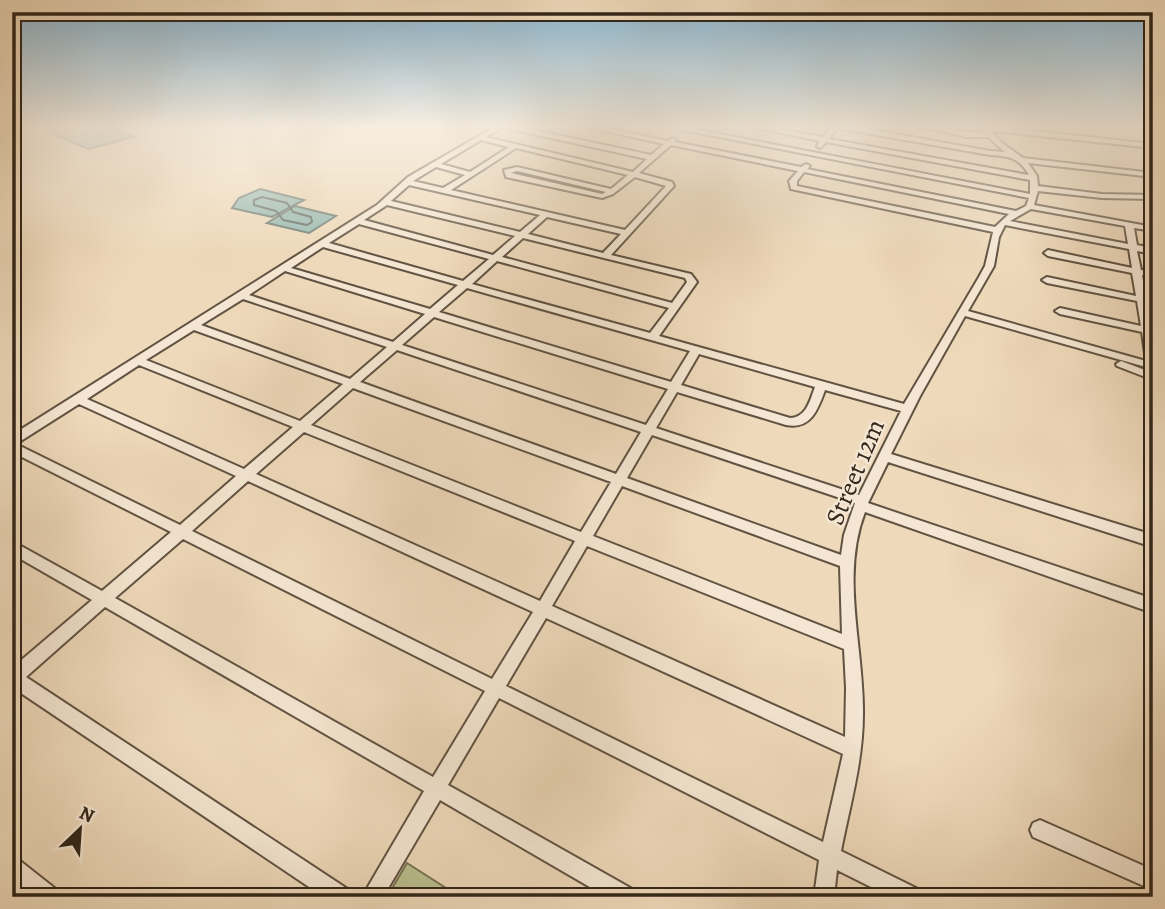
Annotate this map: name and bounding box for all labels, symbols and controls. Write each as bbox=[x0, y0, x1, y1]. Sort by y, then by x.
street label: Street 12m bbox=[817, 414, 893, 530]
north arrow bbox=[46, 794, 116, 864]
text: N bbox=[75, 800, 99, 829]

